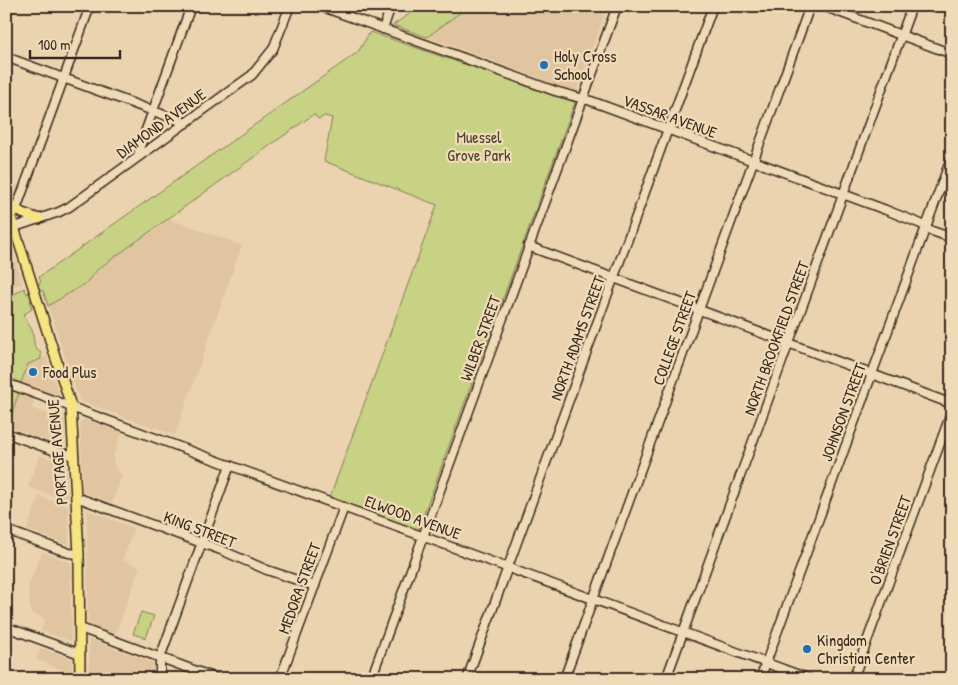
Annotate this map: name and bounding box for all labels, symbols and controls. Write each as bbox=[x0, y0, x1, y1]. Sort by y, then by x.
scale bar bbox=[30, 28, 120, 60]
text: 100 m bbox=[38, 34, 71, 55]
place label: Holy Cross School bbox=[554, 45, 616, 85]
marker: Holy Cross School bbox=[538, 59, 550, 71]
street label: DIAMOND AVENUE bbox=[112, 83, 210, 163]
street label: VASSAR AVENUE bbox=[620, 89, 720, 143]
park label: Muessel Grove Park bbox=[447, 126, 511, 166]
street label: NORTH BROOKFIELD STREET bbox=[738, 257, 814, 418]
street label: NORTH ADAMS STREET bbox=[544, 272, 610, 403]
street label: COLLEGE STREET bbox=[647, 287, 701, 388]
street label: WILBER STREET bbox=[454, 292, 506, 384]
street label: JOHNSON STREET bbox=[815, 359, 871, 464]
place label: Food Plus bbox=[42, 361, 96, 383]
marker: Food Plus bbox=[27, 366, 39, 378]
street label: PORTAGE AVENUE bbox=[41, 398, 73, 506]
street label: ELWOOD AVENUE bbox=[362, 490, 464, 544]
street label: O'BRIEN STREET bbox=[864, 492, 917, 588]
street label: KING STREET bbox=[161, 505, 240, 553]
street label: MEDORA STREET bbox=[272, 539, 326, 637]
place label: Kingdom Christian Center bbox=[817, 629, 915, 669]
marker: Kingdom Christian Center bbox=[801, 643, 813, 655]

